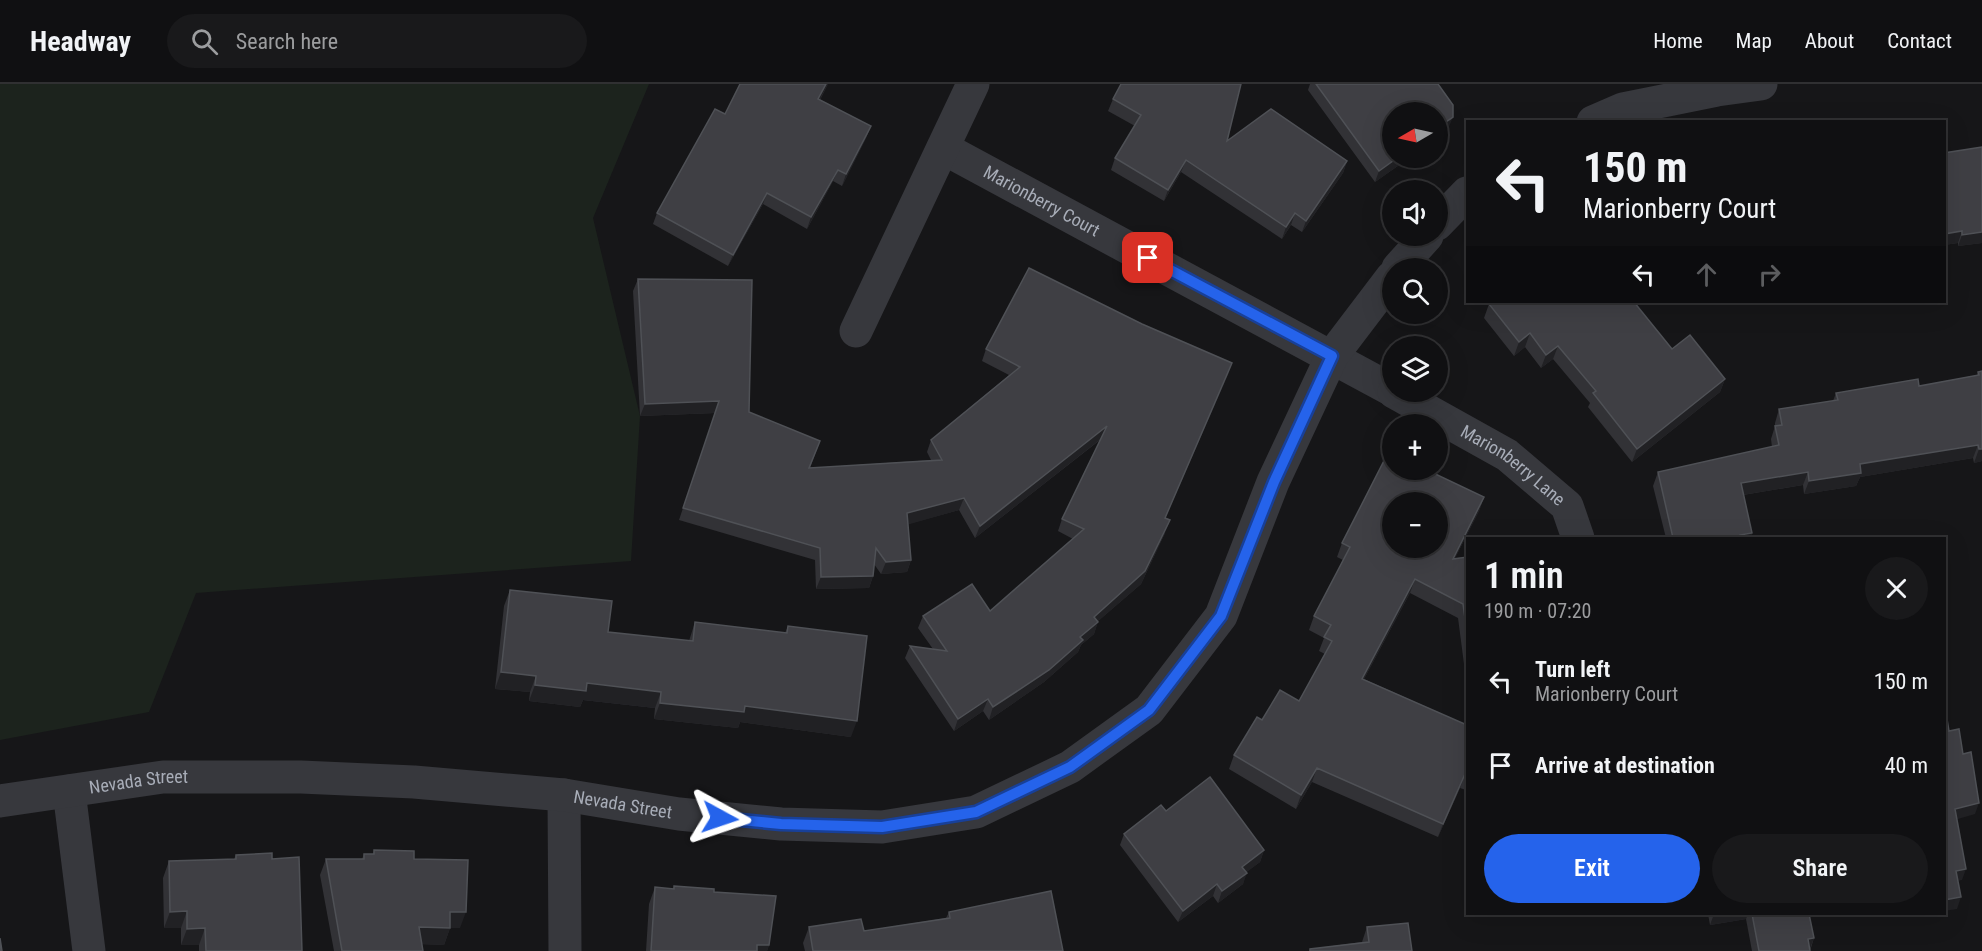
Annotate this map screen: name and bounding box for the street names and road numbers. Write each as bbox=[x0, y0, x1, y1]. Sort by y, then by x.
street label: Marionberry Court bbox=[980, 161, 1104, 241]
street label: Marionberry Lane bbox=[1457, 420, 1569, 510]
street label: Nevada Street bbox=[88, 766, 188, 798]
street label: Nevada Street bbox=[572, 786, 674, 823]

